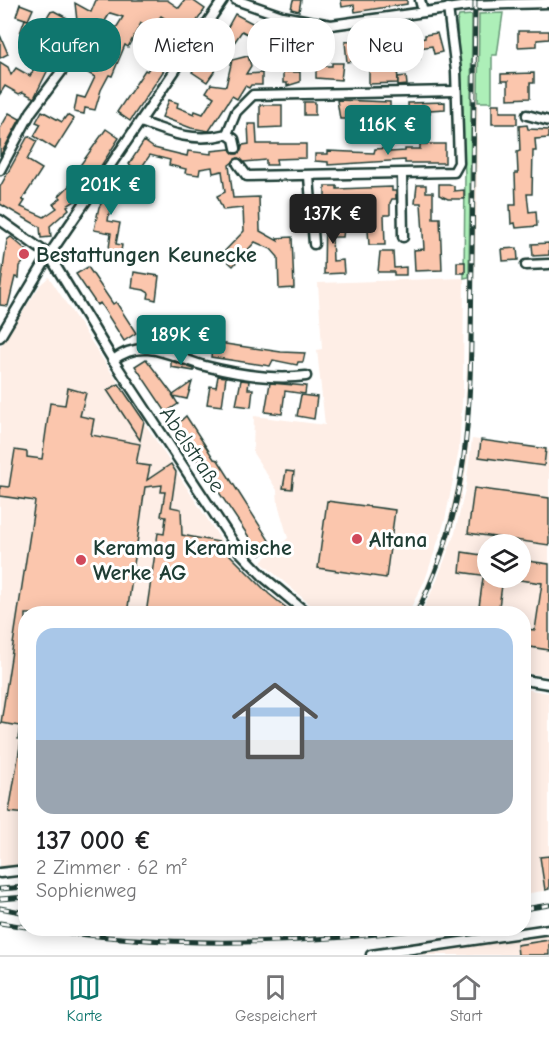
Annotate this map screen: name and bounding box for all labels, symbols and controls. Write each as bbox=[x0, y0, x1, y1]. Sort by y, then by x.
chip: Kaufen bbox=[18, 18, 121, 72]
chip: Mieten bbox=[133, 18, 235, 72]
chip: Filter bbox=[247, 18, 335, 72]
chip: Neu bbox=[347, 18, 424, 72]
pin: 116K € bbox=[339, 105, 437, 156]
text: 116K € bbox=[359, 113, 417, 136]
pin: 201K € bbox=[62, 165, 160, 216]
text: 201K € bbox=[80, 173, 142, 196]
pin: 137K € bbox=[284, 194, 382, 245]
text: 137K € bbox=[304, 202, 362, 225]
place label: Bestattungen Keunecke bbox=[36, 242, 257, 268]
marker: Bestattungen Keunecke bbox=[17, 247, 31, 261]
pin: 189K € bbox=[132, 315, 230, 366]
text: 189K € bbox=[151, 323, 211, 346]
street label: Abelstraße bbox=[154, 402, 230, 497]
place label: Altana bbox=[369, 527, 427, 553]
marker: Altana bbox=[350, 532, 364, 546]
map controls bbox=[477, 534, 531, 588]
button: layers bbox=[477, 534, 531, 588]
place label: Keramag Keramische Werke AG bbox=[93, 535, 292, 586]
marker: Keramag Keramische Werke AG bbox=[74, 553, 88, 567]
icon: home bbox=[221, 667, 329, 775]
text: 137 000 € bbox=[36, 826, 152, 856]
text: 2 Zimmer · 62 m² bbox=[36, 856, 187, 879]
text: Sophienweg bbox=[36, 879, 137, 902]
tab: Karte bbox=[66, 971, 102, 1025]
tab: Gespeichert bbox=[235, 971, 317, 1025]
tab: Start bbox=[450, 971, 483, 1025]

